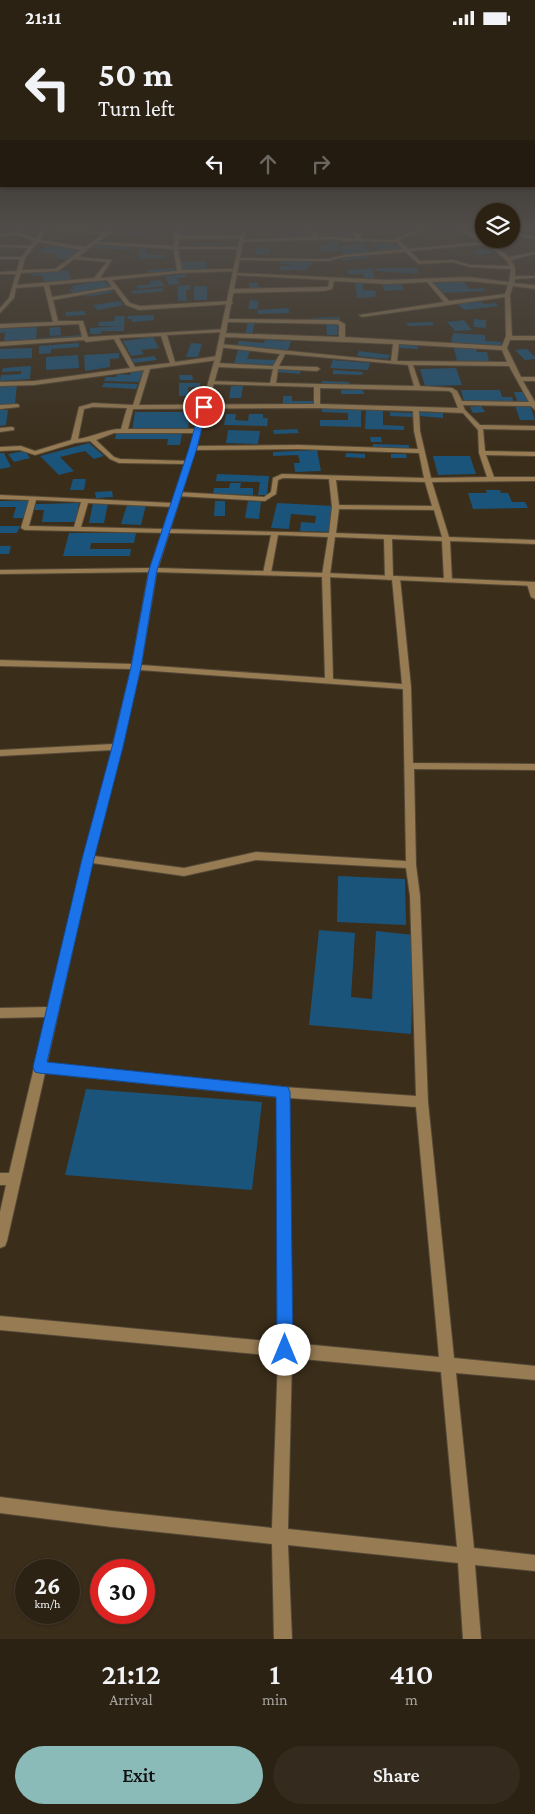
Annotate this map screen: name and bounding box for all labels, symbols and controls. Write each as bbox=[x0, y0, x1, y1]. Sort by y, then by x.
text: 21:11 bbox=[25, 7, 61, 28]
icon: left bbox=[15, 55, 80, 120]
text: 50 m bbox=[98, 55, 173, 94]
text: Turn left bbox=[98, 96, 175, 121]
icon: left bbox=[201, 150, 229, 178]
icon: ahead bbox=[254, 150, 282, 178]
icon: right bbox=[307, 150, 335, 178]
map controls bbox=[475, 203, 520, 248]
button: layers bbox=[475, 203, 520, 248]
pin bbox=[183, 386, 225, 428]
icon: arrive bbox=[190, 393, 218, 421]
position arrow bbox=[258, 1323, 310, 1375]
speed limit sign: 30 bbox=[90, 1559, 155, 1624]
text: 26 bbox=[34, 1572, 61, 1599]
text: km/h bbox=[35, 1597, 60, 1611]
text: 21:12 bbox=[102, 1657, 161, 1690]
text: 1 bbox=[270, 1657, 280, 1690]
text: 410 bbox=[389, 1657, 433, 1690]
text: Arrival bbox=[109, 1691, 153, 1708]
text: min bbox=[262, 1691, 288, 1708]
text: m bbox=[405, 1691, 418, 1708]
button: Exit bbox=[15, 1746, 263, 1804]
button: Share bbox=[273, 1746, 520, 1804]

